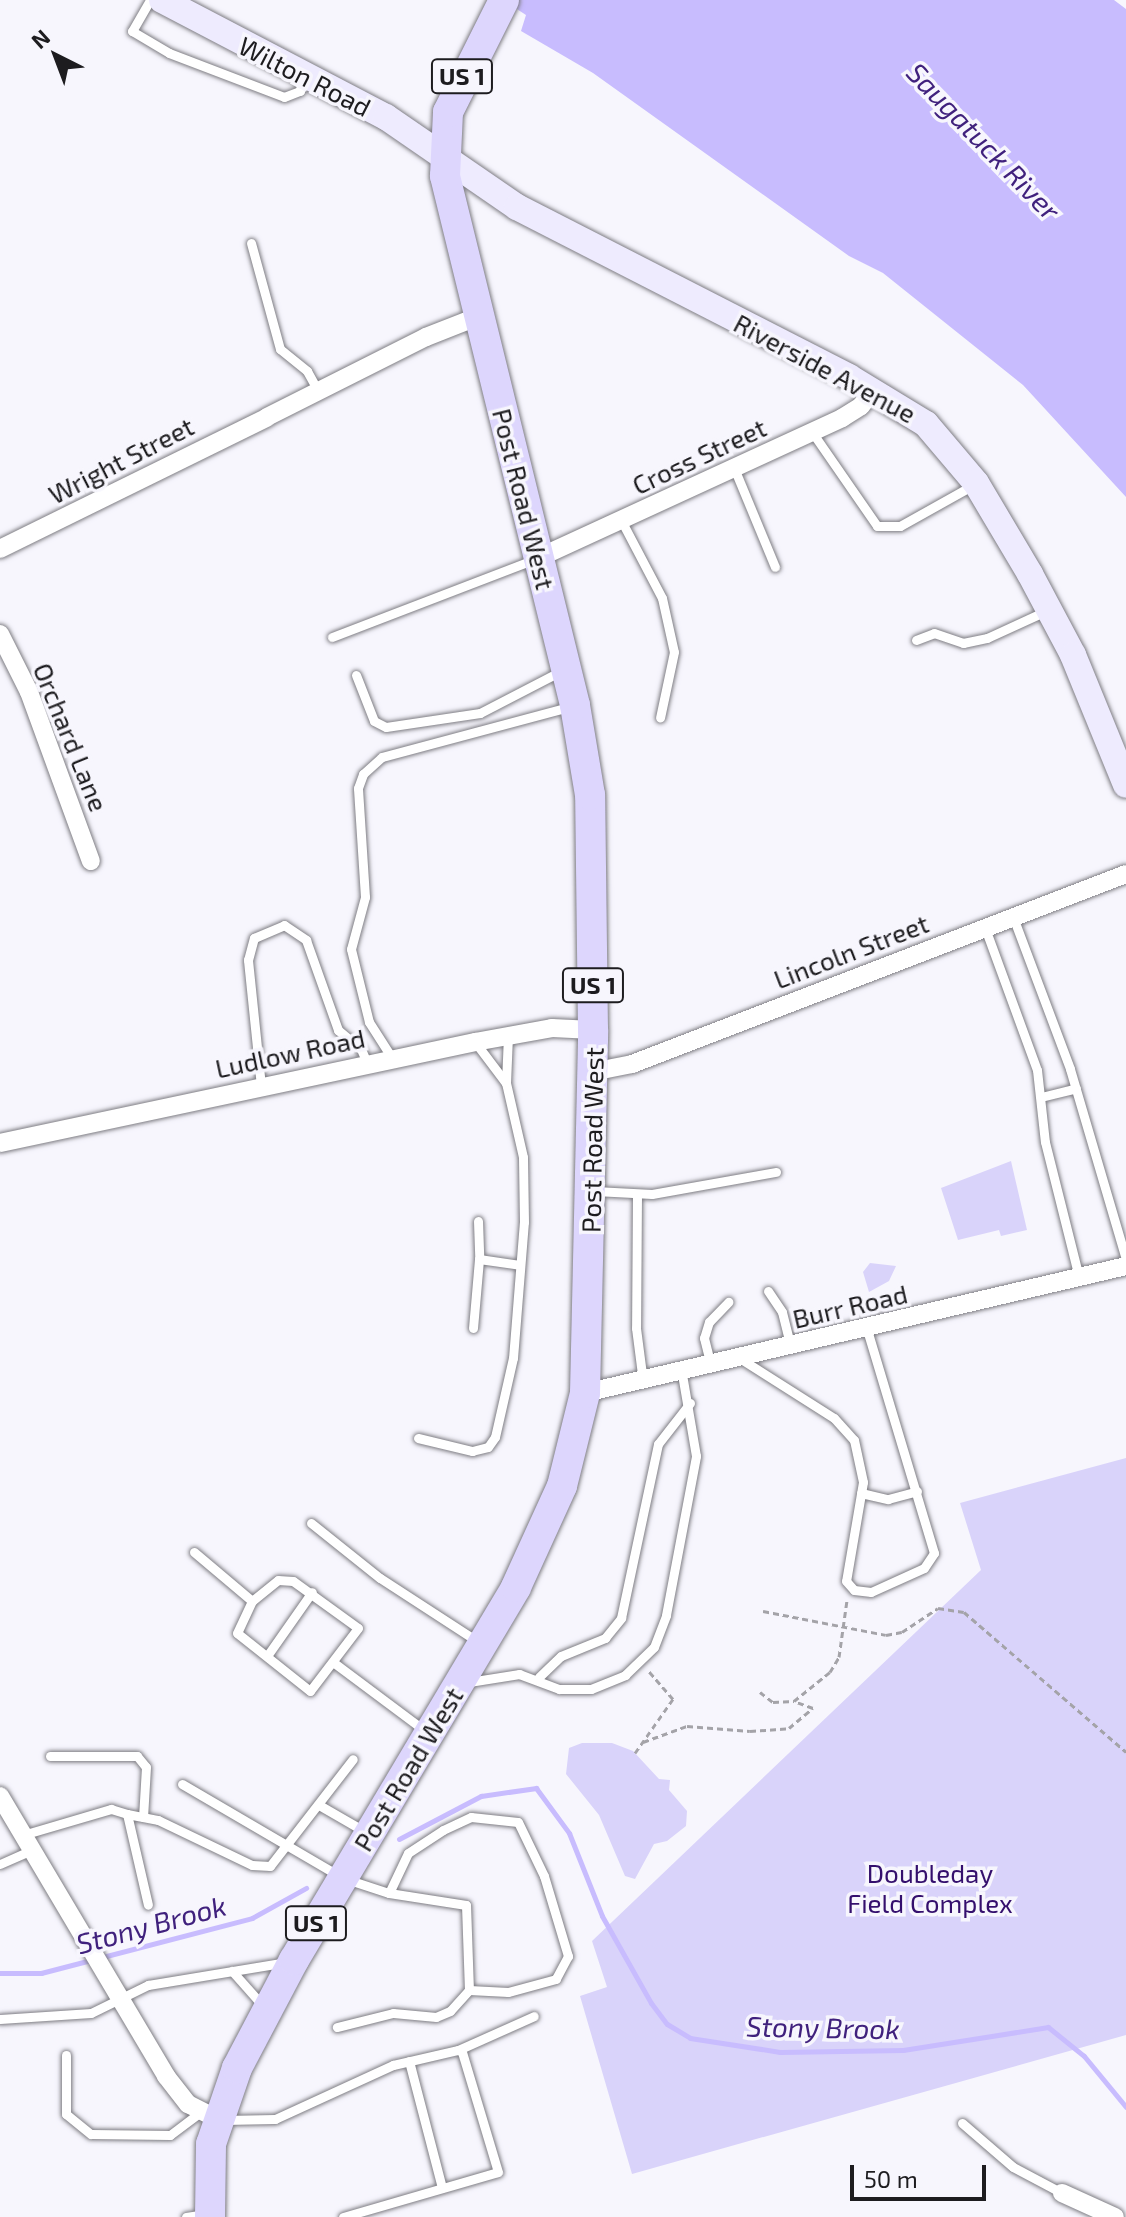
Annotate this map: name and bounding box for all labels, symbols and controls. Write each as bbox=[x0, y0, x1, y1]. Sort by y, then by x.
north arrow bbox=[16, 16, 96, 96]
text: N bbox=[25, 23, 55, 53]
street label: Wilton Road bbox=[234, 29, 376, 123]
water label: Saugatuck River bbox=[900, 55, 1068, 227]
road number: US 1 bbox=[430, 56, 494, 96]
street label: Riverside Avenue bbox=[729, 307, 921, 429]
street label: Post Road West bbox=[486, 405, 562, 593]
street label: Wright Street bbox=[43, 410, 199, 510]
street label: Cross Street bbox=[627, 411, 771, 501]
street label: Orchard Lane bbox=[27, 658, 115, 816]
street label: Lincoln Street bbox=[769, 907, 933, 995]
road number: US 1 bbox=[561, 965, 625, 1005]
street label: Ludlow Road bbox=[212, 1022, 368, 1084]
street label: Post Road West bbox=[575, 1047, 609, 1233]
street label: Burr Road bbox=[789, 1278, 911, 1334]
street label: Post Road West bbox=[347, 1681, 469, 1857]
park label: Doubleday Field Complex bbox=[847, 1857, 1013, 1918]
water label: Stony Brook bbox=[72, 1888, 230, 1960]
road number: US 1 bbox=[284, 1903, 348, 1943]
water label: Stony Brook bbox=[746, 2009, 900, 2045]
scale bar bbox=[854, 2149, 990, 2199]
text: 50 m bbox=[864, 2164, 918, 2193]

